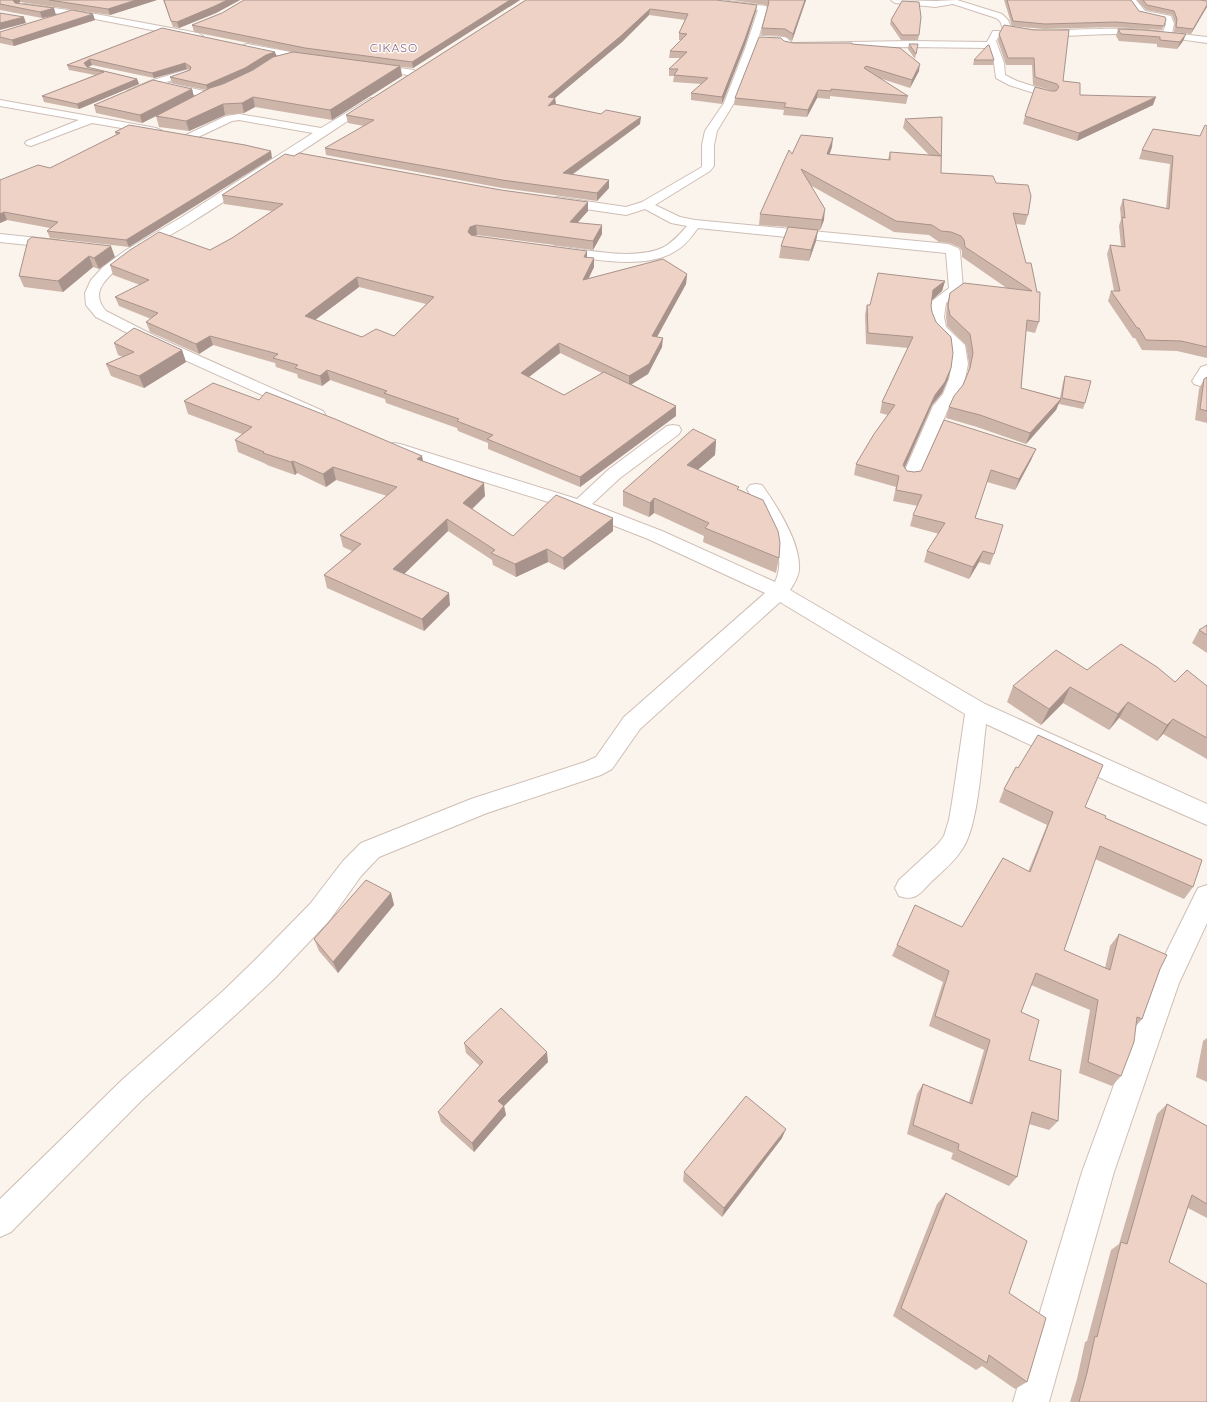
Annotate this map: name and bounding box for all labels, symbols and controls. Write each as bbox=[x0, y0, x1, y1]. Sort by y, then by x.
district label: CIKASO bbox=[370, 40, 418, 55]

